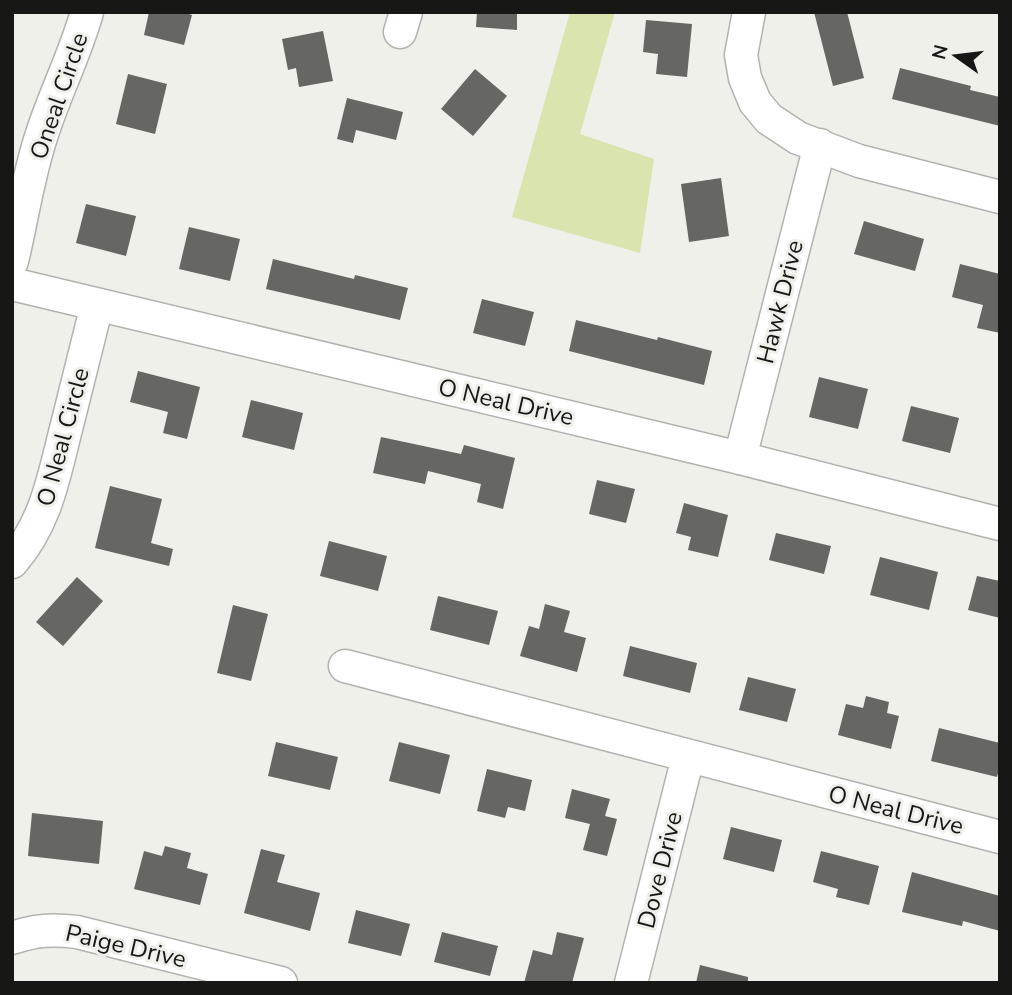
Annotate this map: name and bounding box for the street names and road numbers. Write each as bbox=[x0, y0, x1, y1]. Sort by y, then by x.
street label: Oneal Circle bbox=[22, 28, 96, 164]
street label: Hawk Drive bbox=[749, 237, 811, 367]
street label: O Neal Circle bbox=[29, 364, 97, 510]
street label: O Neal Drive bbox=[435, 371, 577, 433]
street label: O Neal Drive bbox=[825, 778, 967, 842]
street label: Dove Drive bbox=[630, 808, 690, 932]
street label: Paige Drive bbox=[63, 917, 189, 975]

